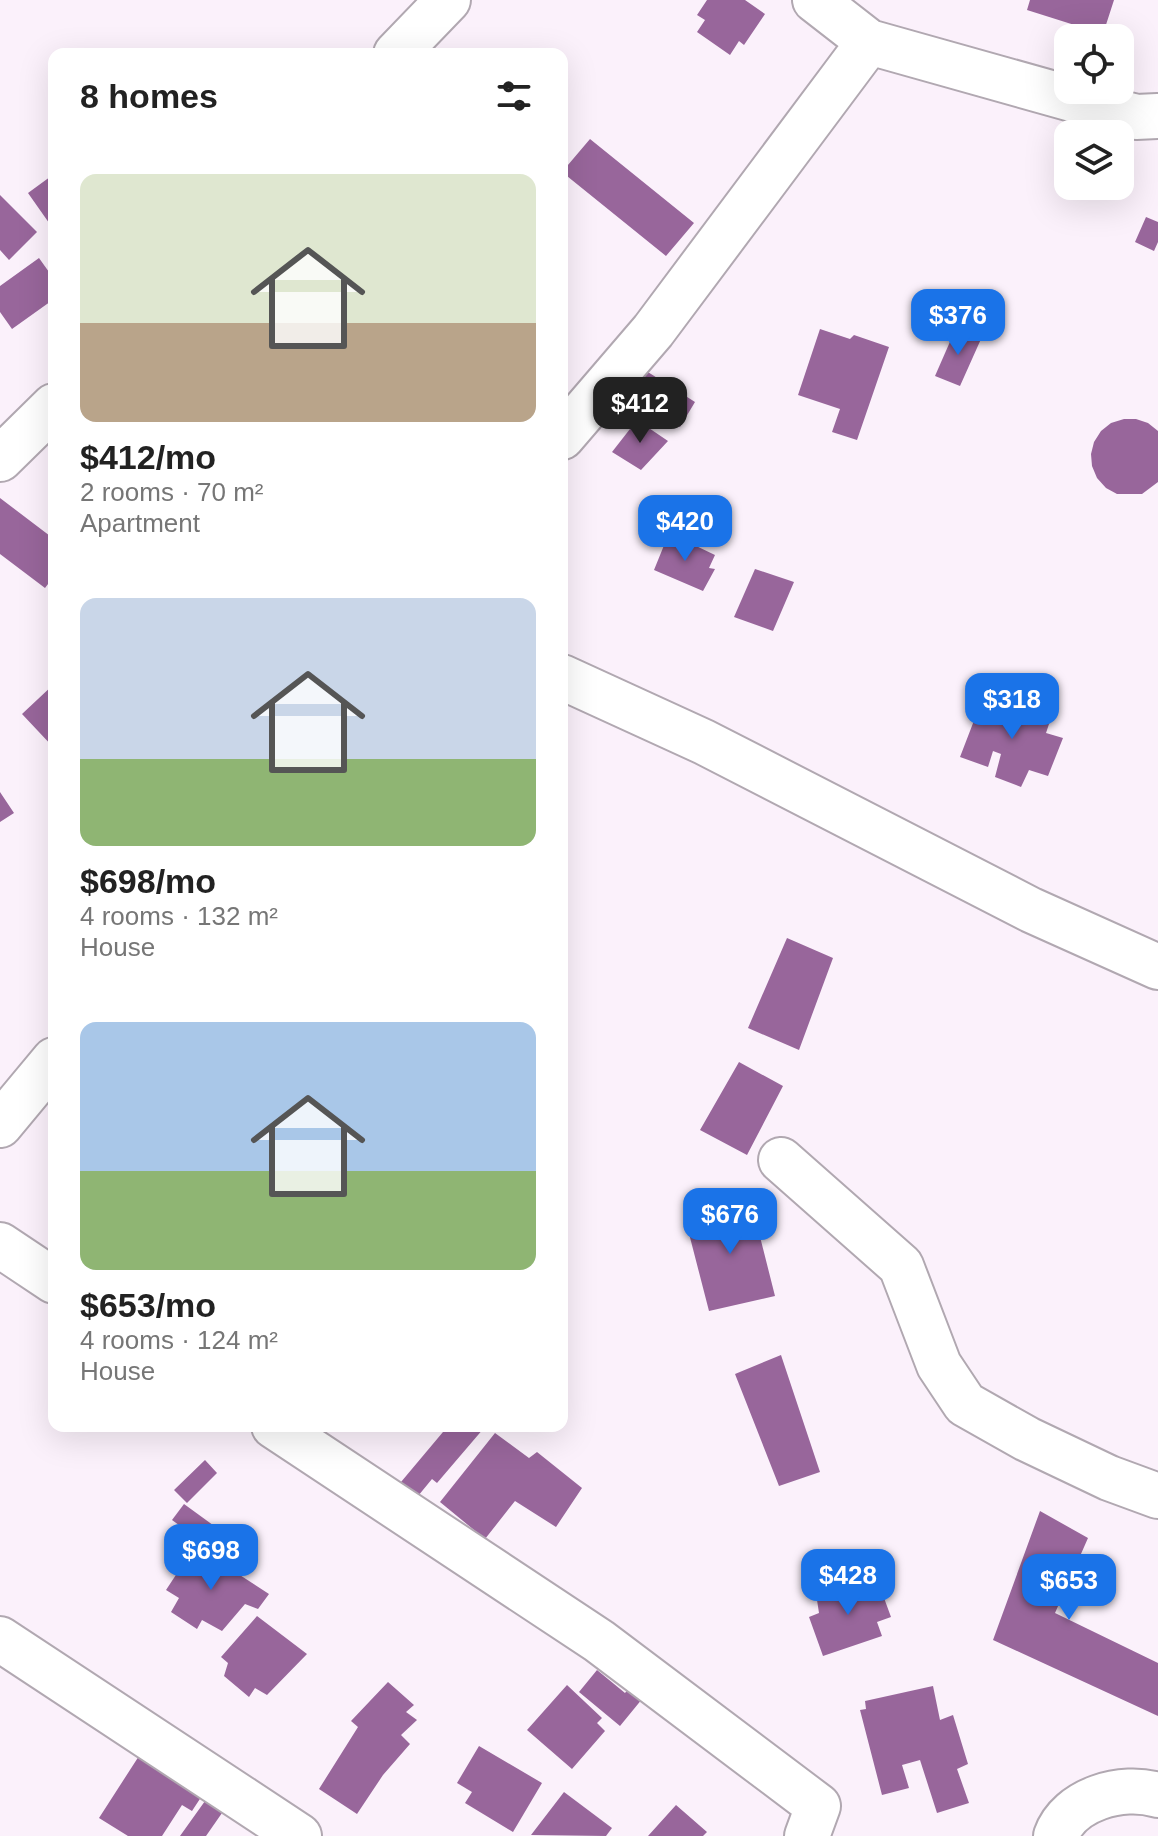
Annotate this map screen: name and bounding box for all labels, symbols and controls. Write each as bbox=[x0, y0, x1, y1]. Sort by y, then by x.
map controls bbox=[1054, 24, 1134, 200]
button: locate bbox=[1054, 24, 1134, 104]
icon: filters bbox=[492, 74, 536, 118]
text: 8 homes bbox=[80, 77, 218, 115]
button: layers bbox=[1054, 120, 1134, 200]
icon: home bbox=[236, 226, 380, 370]
pin: $376 bbox=[911, 289, 1005, 357]
text: $376 bbox=[929, 300, 987, 330]
pin: $412 bbox=[593, 377, 687, 445]
text: $412 bbox=[611, 388, 669, 418]
text: $412/mo bbox=[80, 438, 216, 476]
text: 2 rooms · 70 m² bbox=[80, 477, 264, 507]
pin: $420 bbox=[638, 495, 732, 563]
text: $420 bbox=[656, 506, 714, 536]
text: Apartment bbox=[80, 508, 200, 538]
icon: home bbox=[236, 650, 380, 794]
pin: $318 bbox=[965, 673, 1059, 741]
text: $318 bbox=[983, 684, 1041, 714]
text: $698/mo bbox=[80, 862, 216, 900]
text: 4 rooms · 132 m² bbox=[80, 901, 278, 931]
text: House bbox=[80, 932, 155, 962]
icon: home bbox=[236, 1074, 380, 1218]
pin: $676 bbox=[683, 1188, 777, 1256]
text: $676 bbox=[701, 1199, 759, 1229]
text: $653/mo bbox=[80, 1286, 216, 1324]
text: 4 rooms · 124 m² bbox=[80, 1325, 278, 1355]
text: House bbox=[80, 1356, 155, 1386]
pin: $698 bbox=[164, 1524, 258, 1592]
text: $698 bbox=[182, 1535, 240, 1565]
pin: $428 bbox=[801, 1549, 895, 1617]
pin: $653 bbox=[1022, 1554, 1116, 1622]
text: $428 bbox=[819, 1560, 877, 1590]
text: $653 bbox=[1040, 1565, 1098, 1595]

